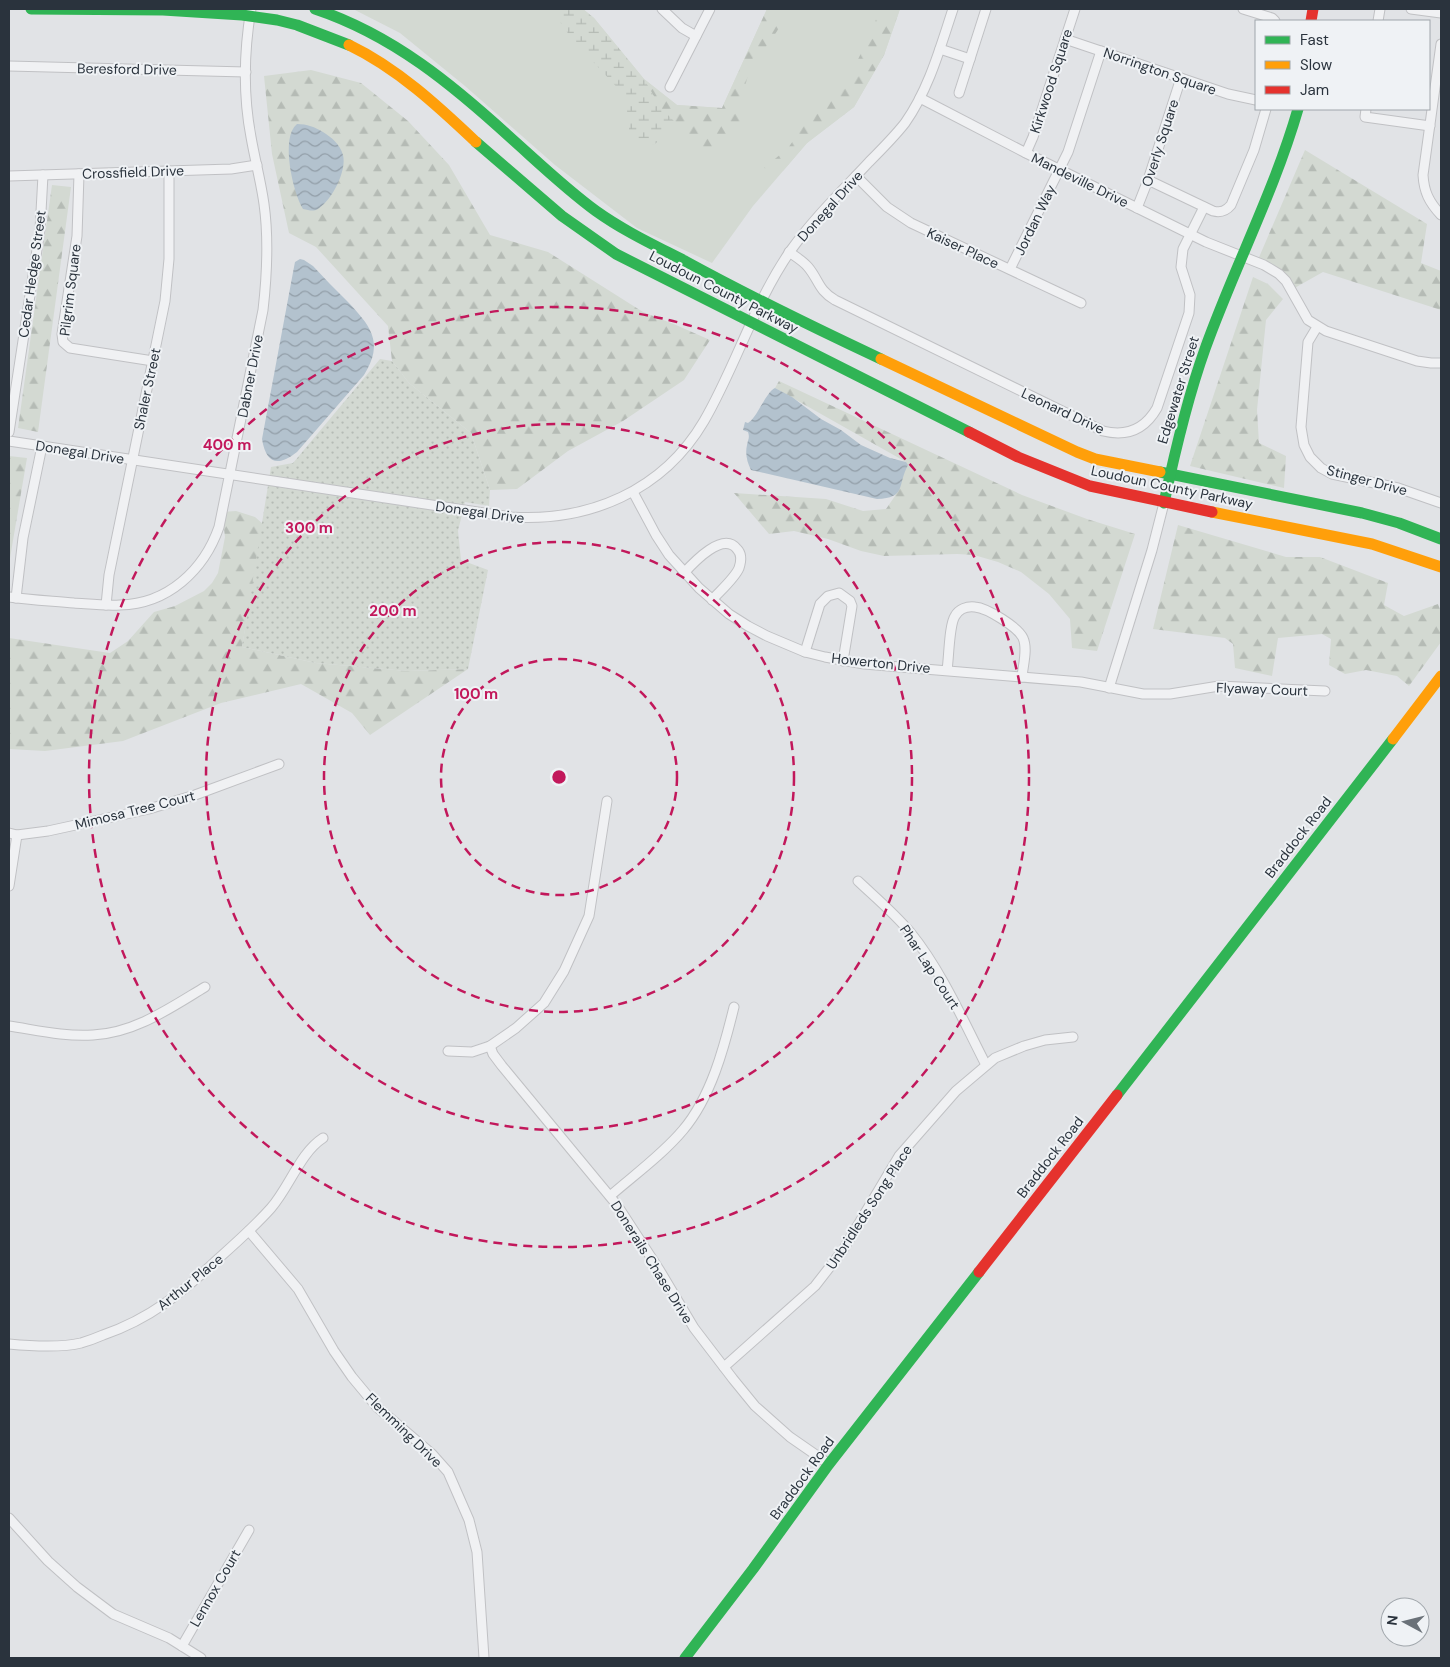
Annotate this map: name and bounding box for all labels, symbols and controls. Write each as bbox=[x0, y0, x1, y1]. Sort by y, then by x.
legend bbox=[1255, 20, 1430, 110]
street label: Kirkwood Square bbox=[1026, 26, 1076, 135]
text: Fast bbox=[1300, 30, 1329, 50]
street label: Norrington Square bbox=[1101, 43, 1219, 99]
text: Slow bbox=[1300, 55, 1333, 75]
street label: Beresford Drive bbox=[77, 59, 177, 79]
text: Jam bbox=[1300, 80, 1329, 100]
street label: Overly Square bbox=[1137, 97, 1183, 189]
street label: Mandeville Drive bbox=[1029, 149, 1131, 211]
street label: Crossfield Drive bbox=[82, 161, 184, 183]
street label: Donegal Drive bbox=[793, 167, 867, 245]
street label: Jordan Way bbox=[1010, 182, 1060, 258]
street label: Cedar Hedge Street bbox=[14, 209, 50, 339]
street label: Kaiser Place bbox=[924, 223, 1002, 273]
street label: Pilgrim Square bbox=[55, 243, 85, 337]
street label: Loudoun County Parkway bbox=[646, 247, 802, 338]
street label: Dabner Drive bbox=[233, 333, 267, 419]
street label: Edgewater Street bbox=[1153, 334, 1203, 446]
street label: Shaler Street bbox=[130, 346, 164, 432]
street label: Leonard Drive bbox=[1019, 384, 1107, 438]
text: 400 m bbox=[203, 435, 251, 455]
street label: Donegal Drive bbox=[34, 436, 126, 468]
street label: Loudoun County Parkway bbox=[1089, 461, 1255, 513]
street label: Stinger Drive bbox=[1325, 461, 1409, 499]
street label: Donegal Drive bbox=[435, 497, 526, 527]
text: 300 m bbox=[285, 518, 333, 538]
text: 200 m bbox=[369, 601, 417, 621]
street label: Howerton Drive bbox=[831, 649, 932, 677]
street label: Flyaway Court bbox=[1216, 678, 1308, 700]
text: 100 m bbox=[454, 684, 498, 704]
centre of rings bbox=[550, 768, 568, 786]
street label: Mimosa Tree Court bbox=[73, 786, 197, 834]
street label: Braddock Road bbox=[1261, 793, 1335, 881]
street label: Phar Lap Court bbox=[896, 921, 964, 1013]
street label: Braddock Road bbox=[1013, 1113, 1087, 1201]
street label: Unbridleds Song Place bbox=[822, 1141, 916, 1273]
street label: Donerails Chase Drive bbox=[607, 1197, 697, 1327]
street label: Arthur Place bbox=[153, 1250, 227, 1314]
street label: Flemming Drive bbox=[362, 1389, 446, 1471]
street label: Braddock Road bbox=[766, 1433, 838, 1523]
street label: Lennox Court bbox=[185, 1546, 245, 1630]
north arrow bbox=[1380, 1597, 1430, 1647]
text: N bbox=[1383, 1614, 1402, 1627]

